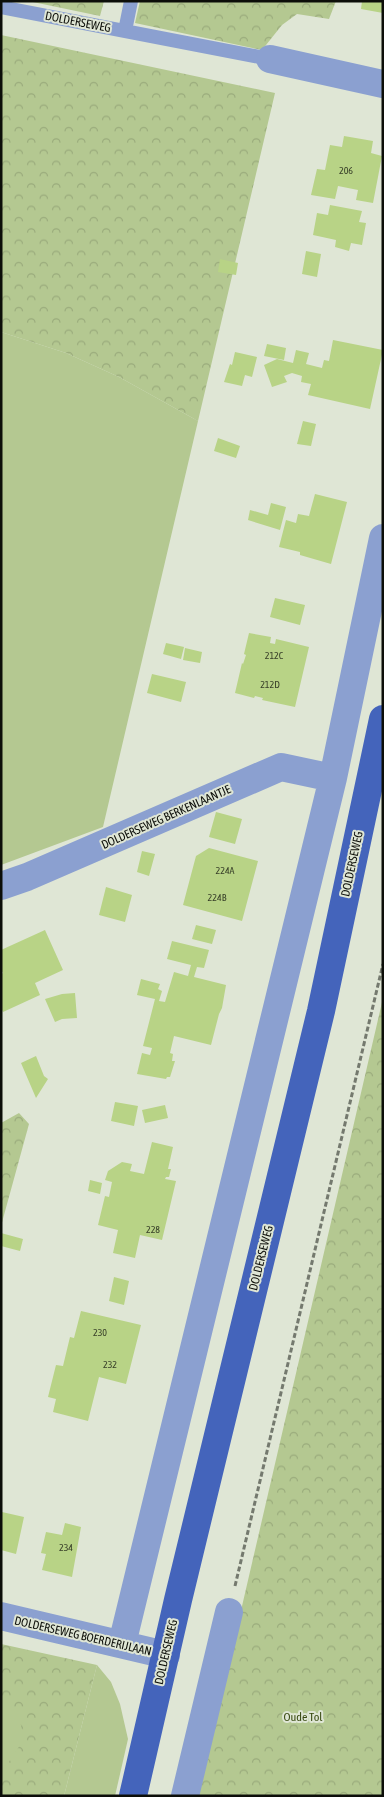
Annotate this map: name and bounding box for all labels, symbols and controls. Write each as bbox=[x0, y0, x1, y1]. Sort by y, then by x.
street label: DOLDERSEWEG bbox=[44, 9, 112, 35]
house number: 206 bbox=[339, 165, 353, 176]
house number: 212C bbox=[265, 650, 284, 661]
house number: 212D bbox=[260, 679, 280, 690]
street label: DOLDERSEWEG BERKENLAANTJE bbox=[99, 782, 233, 852]
street label: DOLDERSEWEG bbox=[338, 830, 366, 898]
house number: 224A bbox=[216, 865, 235, 876]
house number: 224B bbox=[208, 892, 227, 903]
house number: 228 bbox=[146, 1224, 160, 1235]
street label: DOLDERSEWEG bbox=[246, 1224, 276, 1292]
house number: 230 bbox=[93, 1327, 107, 1338]
house number: 232 bbox=[103, 1359, 117, 1370]
house number: 234 bbox=[59, 1542, 73, 1553]
street label: DOLDERSEWEG BOERDERIJLAAN bbox=[13, 1613, 153, 1659]
street label: DOLDERSEWEG bbox=[152, 1618, 180, 1686]
park label: Oude Tol bbox=[284, 1710, 323, 1724]

